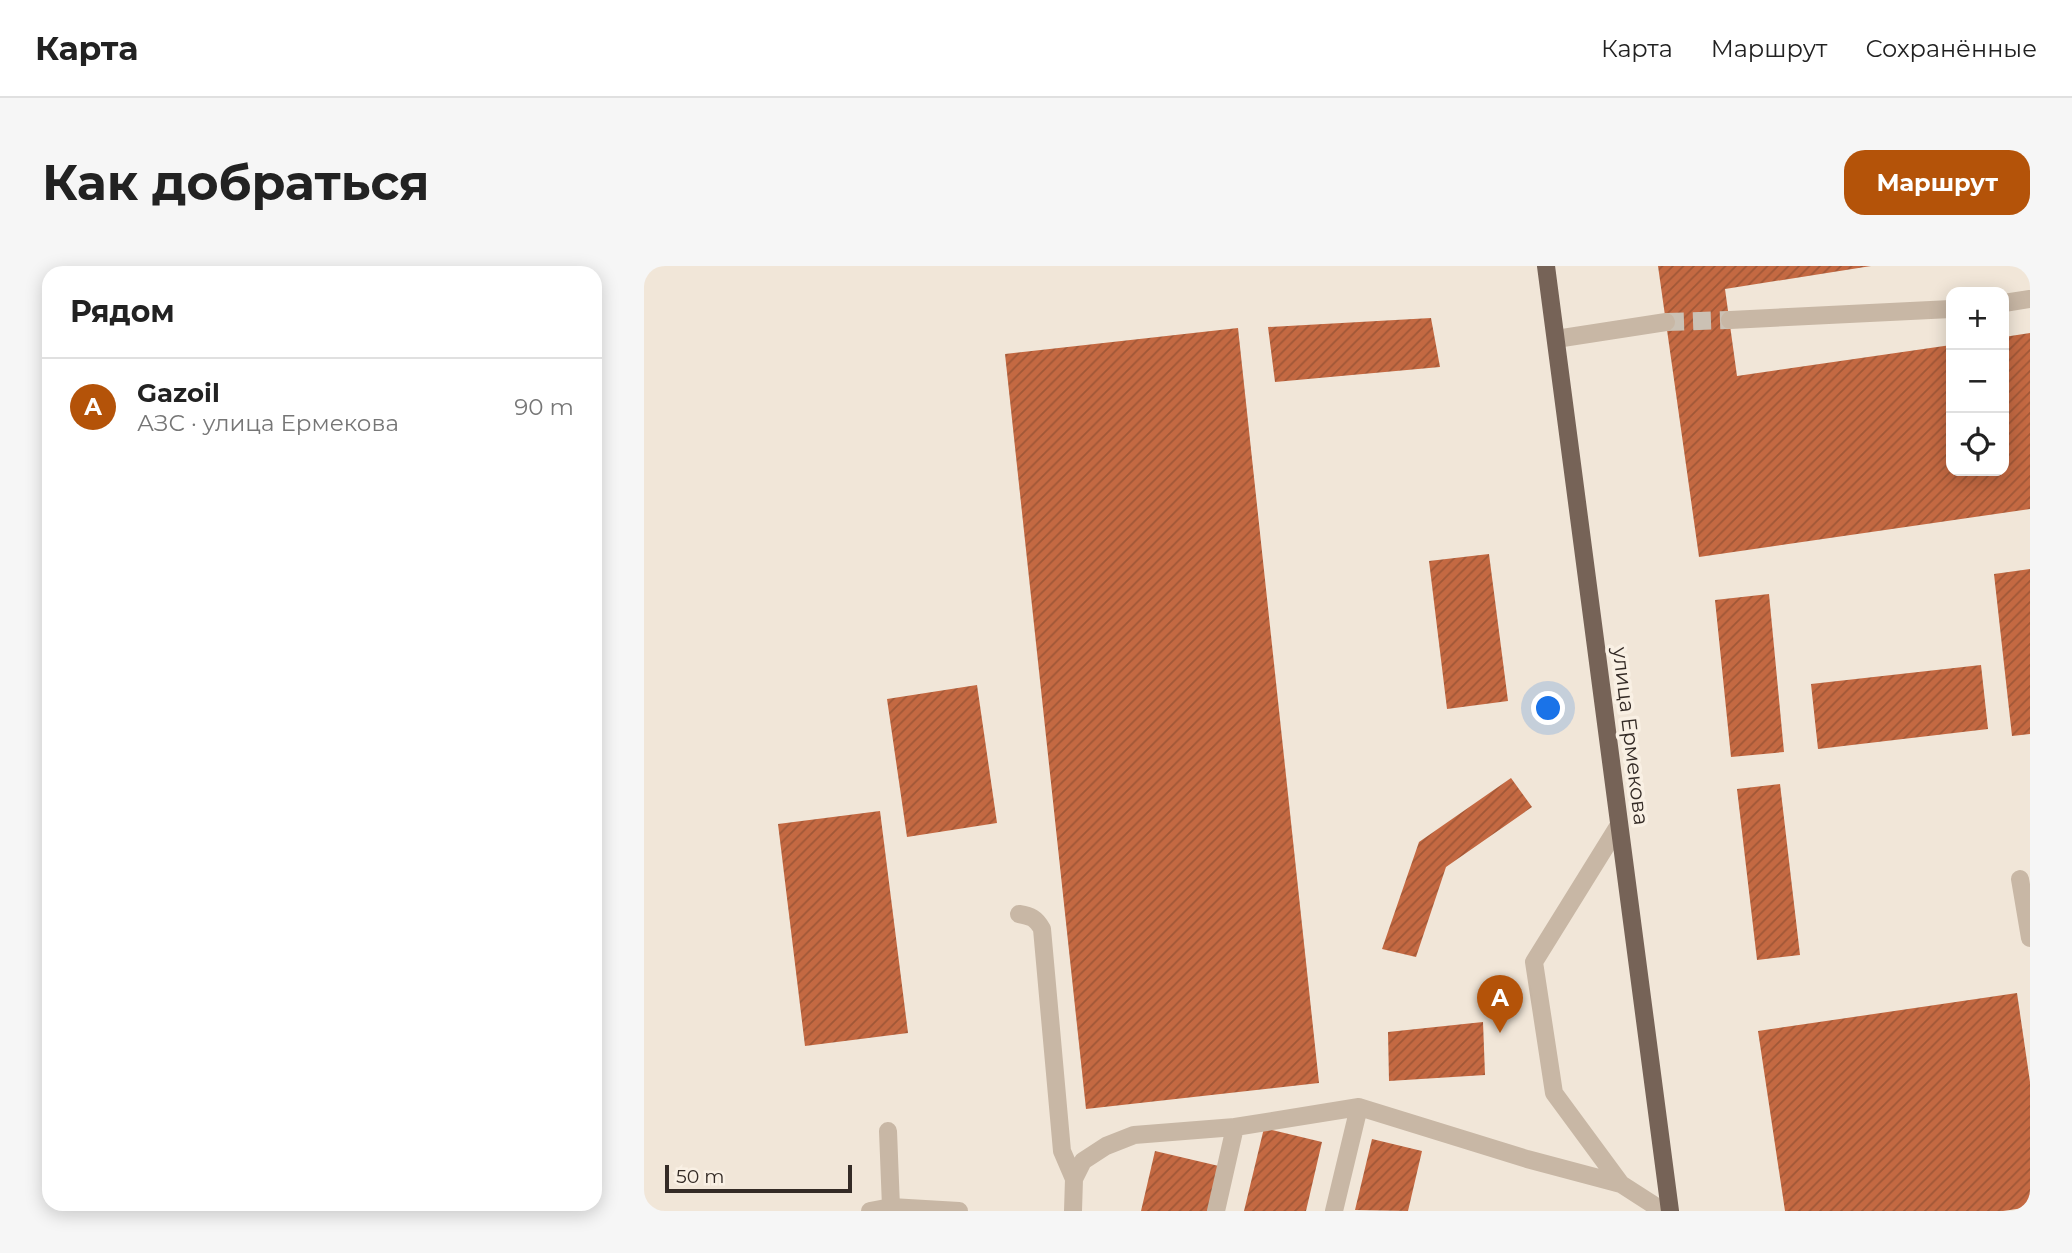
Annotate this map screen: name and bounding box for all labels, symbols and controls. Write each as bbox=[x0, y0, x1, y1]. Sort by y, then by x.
text: Карта bbox=[35, 28, 138, 68]
text: Карта bbox=[1601, 34, 1673, 63]
text: Маршрут bbox=[1711, 34, 1827, 63]
text: Сохранённые bbox=[1865, 34, 2037, 63]
button: Маршрут bbox=[1844, 150, 2030, 215]
text: Как добраться bbox=[42, 153, 430, 212]
map controls bbox=[1946, 287, 2009, 476]
button: + bbox=[1946, 287, 2009, 350]
text: Рядом bbox=[70, 293, 175, 330]
button: − bbox=[1946, 350, 2009, 413]
text: Gazoil bbox=[137, 377, 220, 409]
text: A bbox=[84, 393, 102, 421]
text: 90 m bbox=[514, 393, 574, 421]
text: АЗС · улица Ермекова bbox=[137, 409, 399, 437]
button: locate bbox=[1946, 413, 2009, 476]
street label: улица Ермекова bbox=[1608, 645, 1654, 826]
your location bbox=[1531, 691, 1565, 725]
pin: A bbox=[1477, 975, 1523, 1033]
scale bar bbox=[665, 1162, 852, 1194]
text: 50 m bbox=[676, 1165, 724, 1188]

